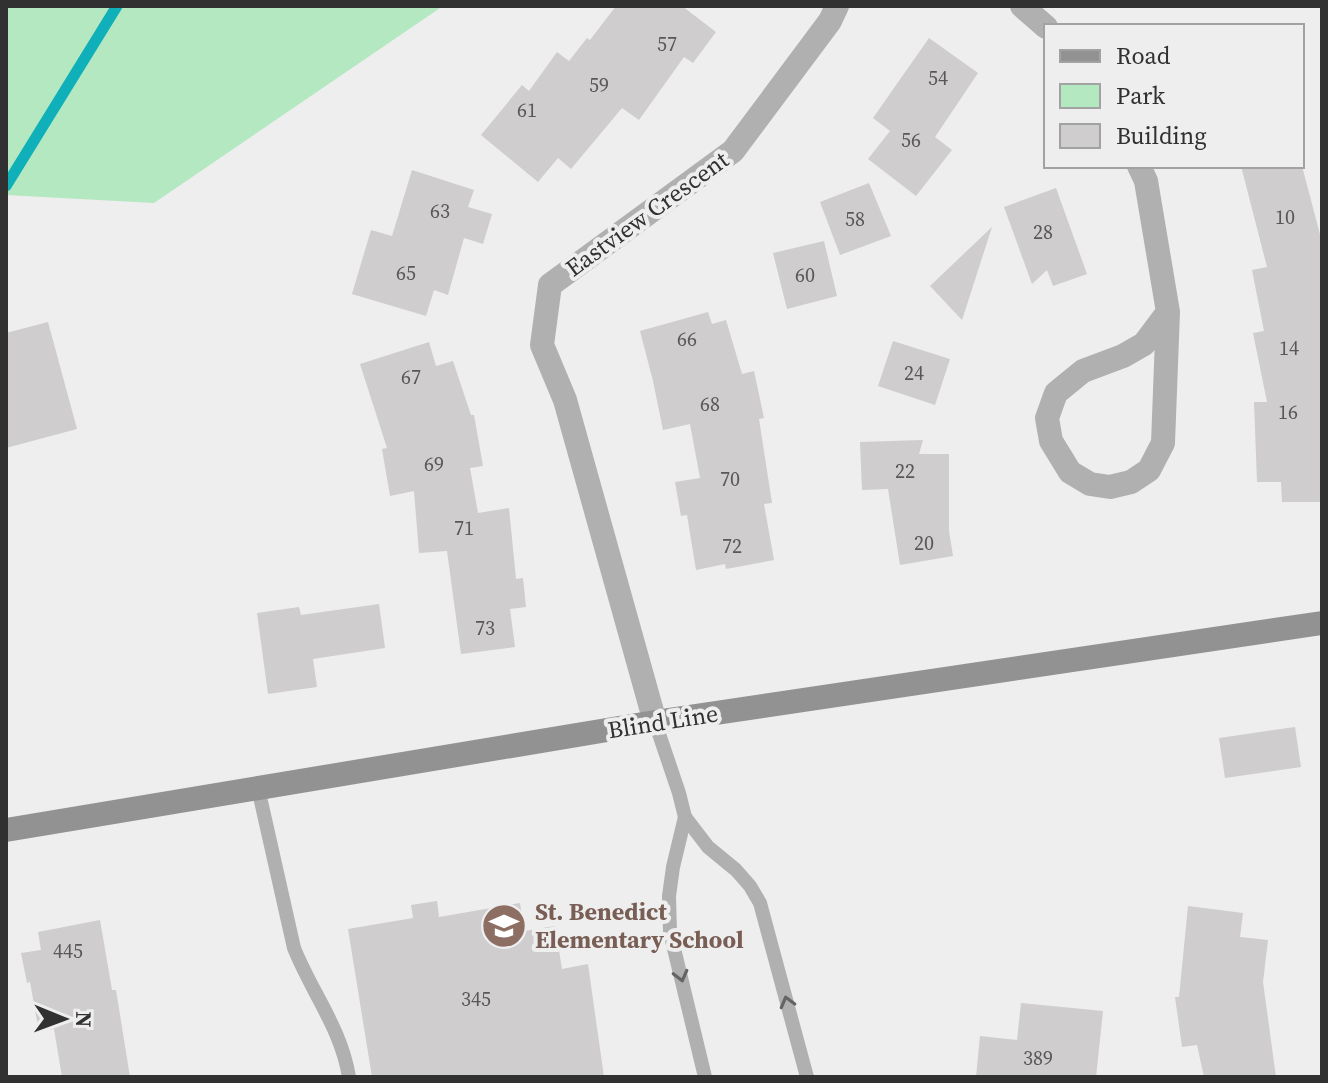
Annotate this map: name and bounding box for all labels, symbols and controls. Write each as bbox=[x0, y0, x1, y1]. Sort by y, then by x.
legend bbox=[1044, 24, 1304, 168]
house number: 57 bbox=[657, 30, 677, 58]
text: Road bbox=[1116, 39, 1171, 72]
house number: 54 bbox=[928, 64, 948, 92]
house number: 59 bbox=[589, 71, 609, 99]
text: Park bbox=[1116, 79, 1166, 112]
house number: 61 bbox=[517, 96, 537, 124]
text: Building bbox=[1116, 119, 1207, 152]
house number: 56 bbox=[901, 126, 921, 154]
street label: Eastview Crescent bbox=[558, 143, 735, 284]
house number: 63 bbox=[430, 197, 450, 225]
house number: 10 bbox=[1275, 203, 1295, 231]
house number: 58 bbox=[845, 205, 865, 233]
house number: 28 bbox=[1033, 218, 1053, 246]
house number: 65 bbox=[396, 259, 416, 287]
house number: 60 bbox=[795, 261, 815, 289]
house number: 66 bbox=[677, 325, 697, 353]
house number: 14 bbox=[1279, 334, 1299, 362]
house number: 24 bbox=[904, 359, 924, 387]
house number: 67 bbox=[401, 363, 421, 391]
house number: 68 bbox=[700, 390, 720, 418]
house number: 16 bbox=[1278, 398, 1298, 426]
house number: 69 bbox=[424, 450, 444, 478]
house number: 22 bbox=[895, 457, 915, 485]
house number: 70 bbox=[720, 465, 740, 493]
house number: 71 bbox=[454, 514, 474, 542]
house number: 20 bbox=[914, 529, 934, 557]
house number: 72 bbox=[722, 532, 742, 560]
house number: 73 bbox=[475, 614, 495, 642]
street label: Blind Line bbox=[605, 697, 720, 746]
place label: St. Benedict Elementary School bbox=[535, 895, 744, 956]
school or university icon: St. Benedict Elementary School bbox=[480, 902, 528, 950]
house number: 445 bbox=[53, 937, 83, 965]
one-way arrow bbox=[671, 969, 688, 983]
north arrow bbox=[24, 979, 104, 1059]
house number: 345 bbox=[461, 985, 491, 1013]
one-way arrow bbox=[779, 995, 796, 1009]
text: N bbox=[69, 1011, 99, 1028]
house number: 389 bbox=[1023, 1044, 1053, 1072]

